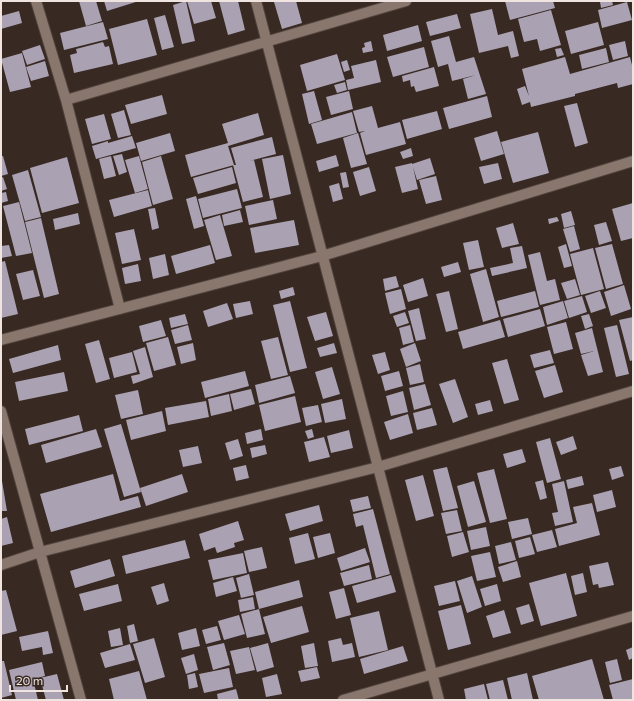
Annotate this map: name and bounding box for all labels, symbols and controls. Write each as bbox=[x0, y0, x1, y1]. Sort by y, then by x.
scale bar bbox=[10, 667, 67, 693]
text: 20 m bbox=[16, 673, 43, 687]

